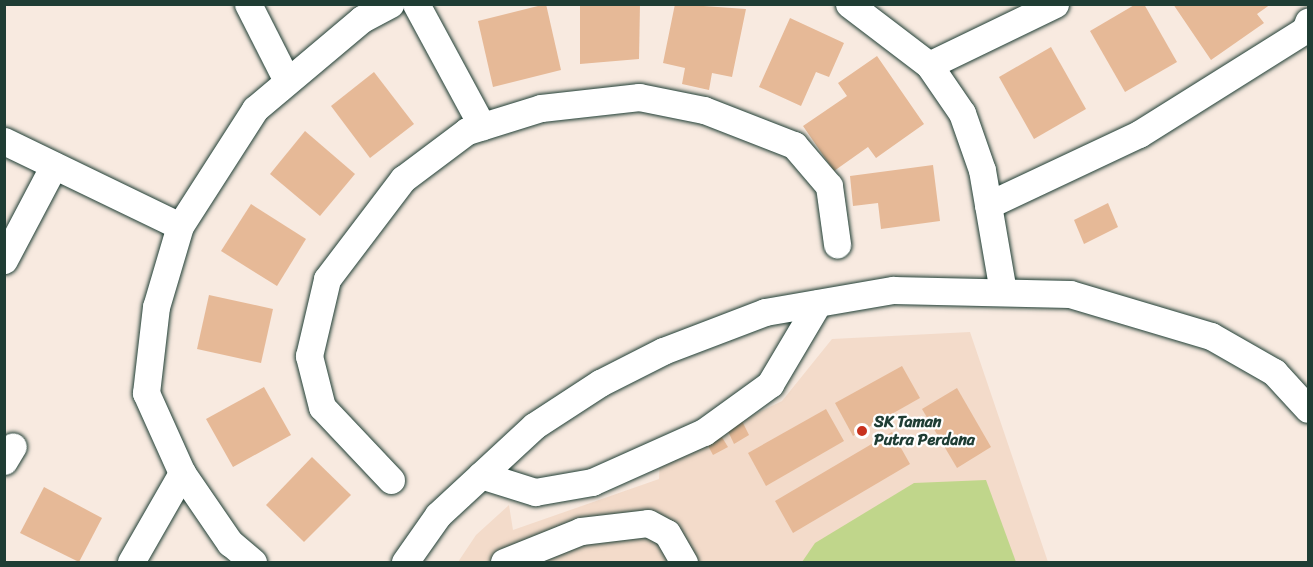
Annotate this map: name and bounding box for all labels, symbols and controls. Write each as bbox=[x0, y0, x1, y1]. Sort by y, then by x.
place label: SK Taman Putra Perdana bbox=[874, 412, 976, 450]
marker: SK Taman Putra Perdana bbox=[855, 424, 869, 438]

